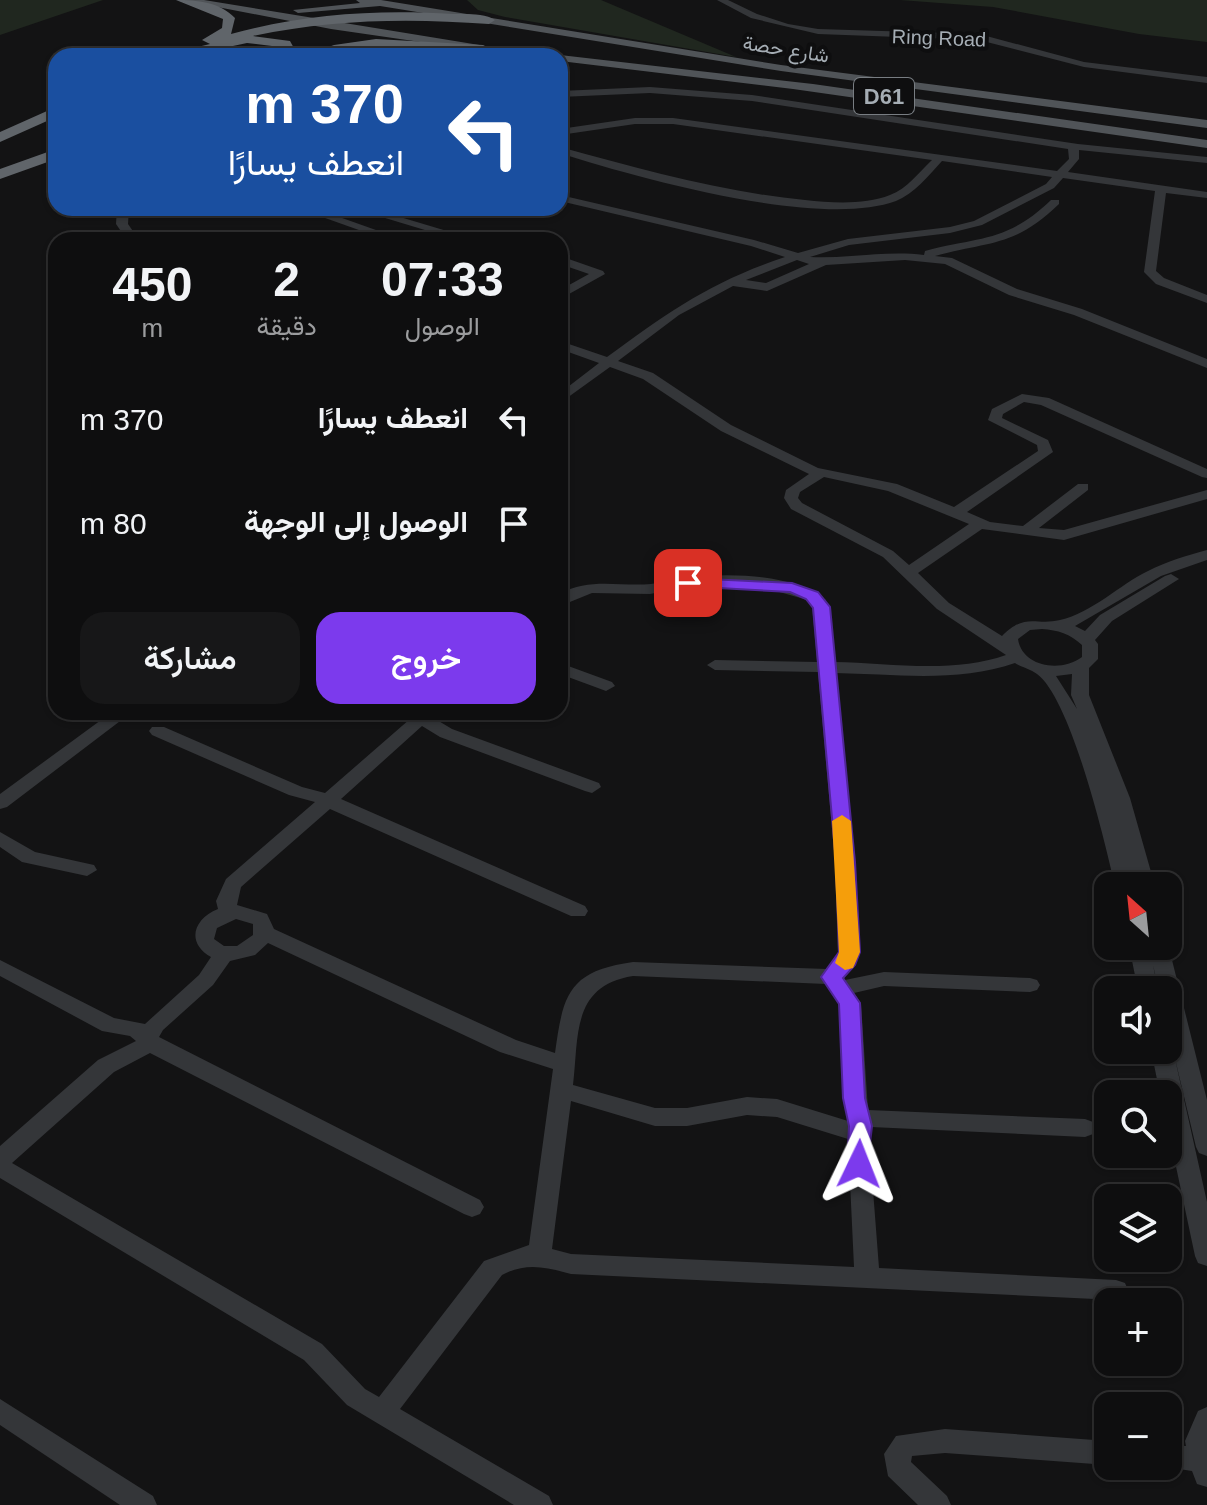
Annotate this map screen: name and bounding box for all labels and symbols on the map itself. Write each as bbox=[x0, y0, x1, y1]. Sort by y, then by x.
street label: Ring Road bbox=[891, 25, 987, 51]
street label: شارع حصة bbox=[741, 31, 831, 70]
road number: D61 bbox=[854, 78, 914, 114]
pin bbox=[654, 549, 722, 617]
north arrow bbox=[1094, 872, 1182, 960]
position arrow bbox=[817, 1122, 901, 1206]

